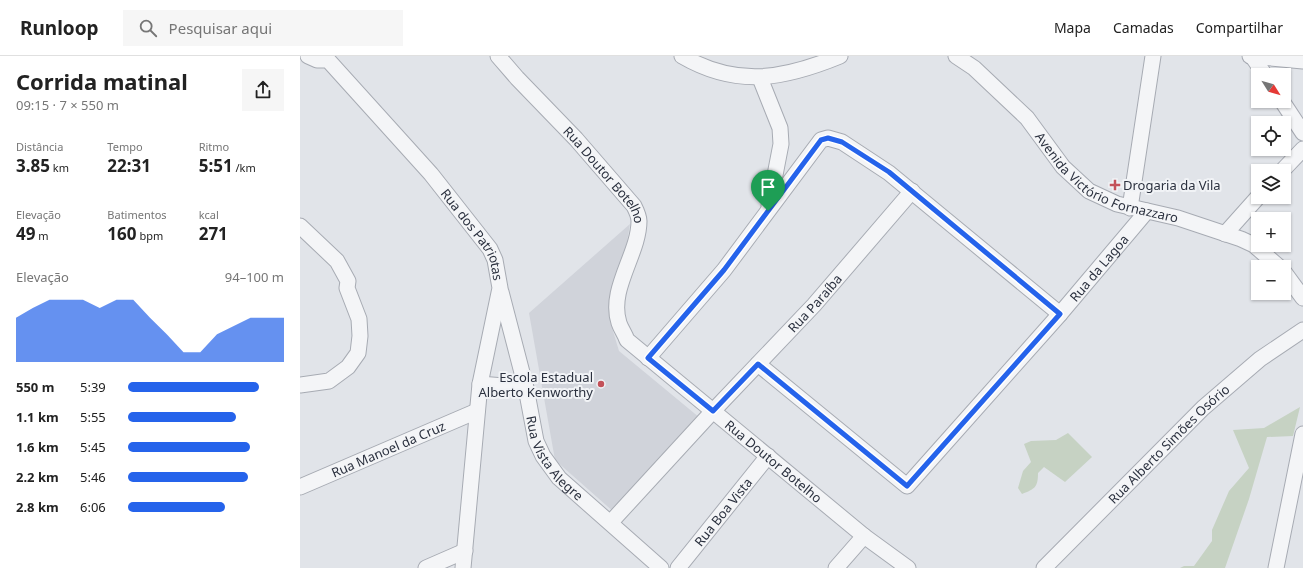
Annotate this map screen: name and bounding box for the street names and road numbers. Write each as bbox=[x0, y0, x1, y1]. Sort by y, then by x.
street label: Rua Doutor Botelho bbox=[559, 122, 648, 224]
street label: Avenida Victório Fornazzaro bbox=[1031, 128, 1180, 227]
street label: Rua dos Patriotas bbox=[437, 185, 507, 282]
street label: Rua da Lagoa bbox=[1065, 231, 1132, 305]
street label: Rua Paraíba bbox=[784, 270, 846, 336]
street label: Rua Alberto Simões Osório bbox=[1104, 380, 1233, 508]
street label: Rua Vista Alegre bbox=[522, 414, 587, 504]
street label: Rua Doutor Botelho bbox=[721, 416, 826, 507]
street label: Rua Manoel da Cruz bbox=[328, 417, 448, 482]
street label: Rua Boa Vista bbox=[690, 474, 756, 550]

